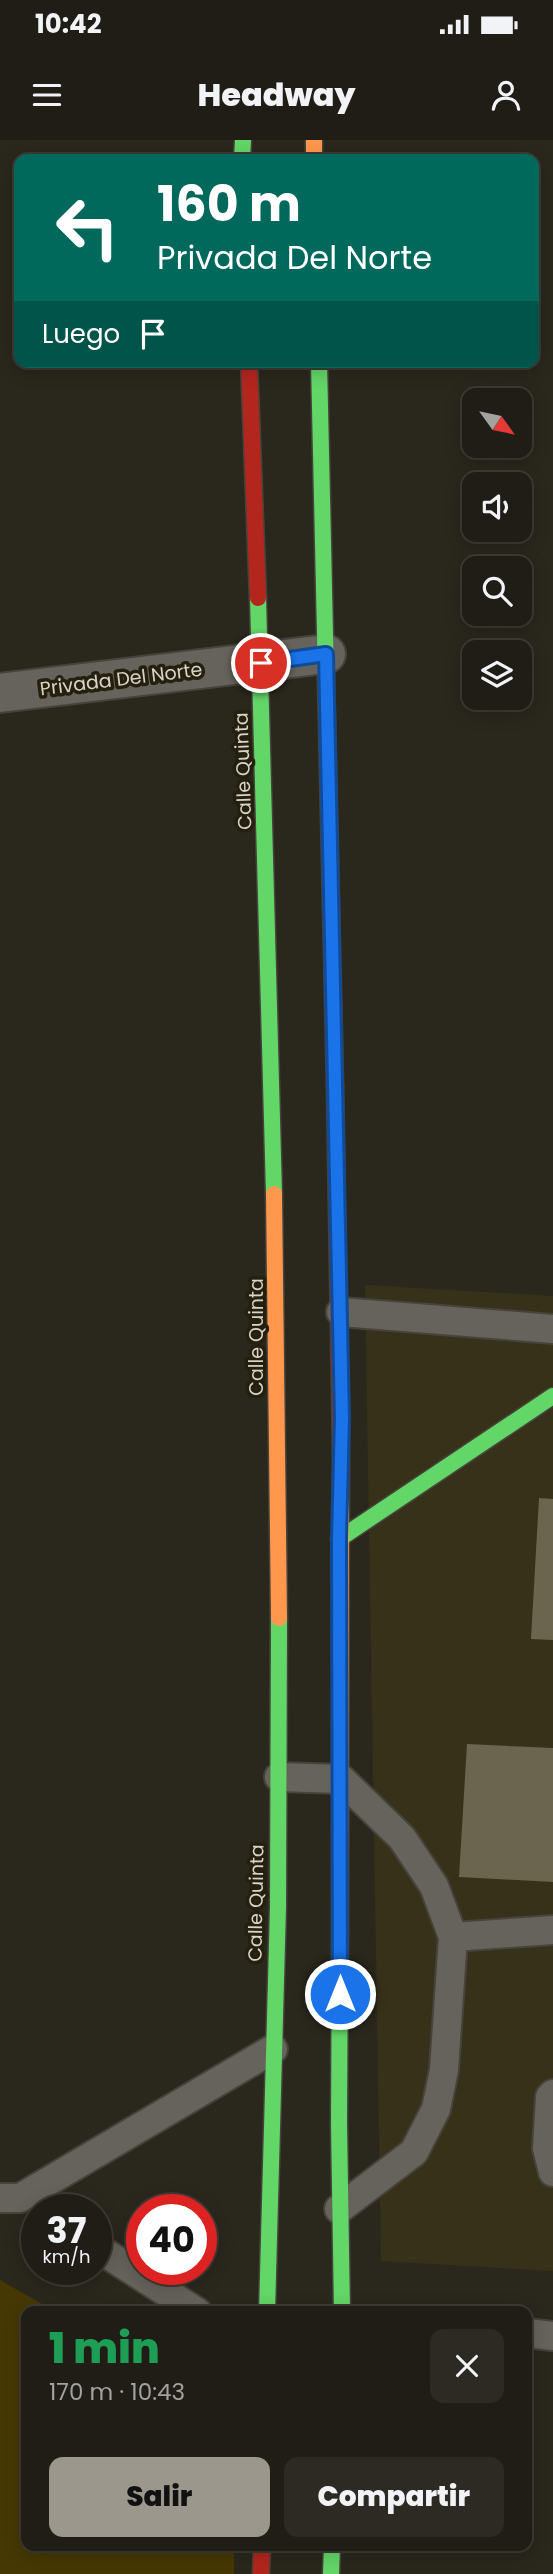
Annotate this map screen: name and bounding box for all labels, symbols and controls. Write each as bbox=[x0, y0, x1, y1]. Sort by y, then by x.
text: 10:42 bbox=[35, 6, 102, 42]
text: Headway bbox=[197, 72, 356, 117]
icon: menu bbox=[28, 76, 66, 114]
icon: person bbox=[487, 76, 525, 114]
text: 160 m bbox=[157, 170, 301, 238]
icon: left bbox=[42, 182, 133, 273]
text: Privada Del Norte bbox=[157, 235, 432, 280]
icon: arrive bbox=[134, 315, 172, 353]
text: Luego bbox=[42, 316, 120, 352]
north arrow bbox=[462, 388, 532, 458]
map controls bbox=[462, 388, 532, 710]
button: sound bbox=[462, 472, 532, 542]
button: search bbox=[462, 556, 532, 626]
pin bbox=[231, 633, 291, 693]
button: layers bbox=[462, 640, 532, 710]
icon: arrive bbox=[242, 644, 280, 682]
street label: Privada Del Norte bbox=[38, 656, 204, 702]
street label: Calle Quinta bbox=[227, 712, 259, 830]
street label: Calle Quinta bbox=[243, 1278, 270, 1396]
street label: Calle Quinta bbox=[241, 1844, 271, 1962]
position arrow bbox=[303, 1957, 377, 2031]
speed limit sign: 40 bbox=[126, 2194, 217, 2285]
text: 37 bbox=[47, 2206, 86, 2255]
text: km/h bbox=[43, 2244, 90, 2269]
text: 1 min bbox=[49, 2319, 160, 2378]
button: close bbox=[430, 2329, 504, 2403]
text: 170 m · 10:43 bbox=[49, 2376, 185, 2408]
button: Salir bbox=[49, 2457, 270, 2537]
button: Compartir bbox=[284, 2457, 504, 2537]

